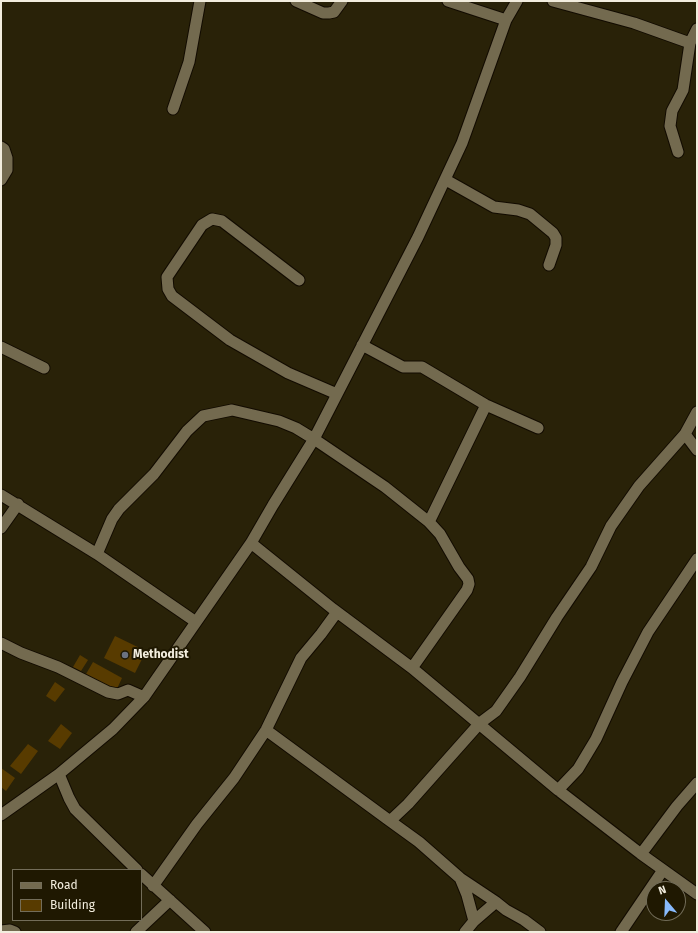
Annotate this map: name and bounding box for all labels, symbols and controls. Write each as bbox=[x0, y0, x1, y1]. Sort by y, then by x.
place label: Methodist bbox=[133, 648, 189, 662]
marker: Methodist bbox=[120, 650, 130, 660]
legend bbox=[12, 869, 142, 921]
text: Road bbox=[50, 878, 78, 892]
north arrow bbox=[646, 881, 686, 921]
text: N bbox=[657, 883, 668, 897]
text: Building bbox=[50, 898, 95, 912]

